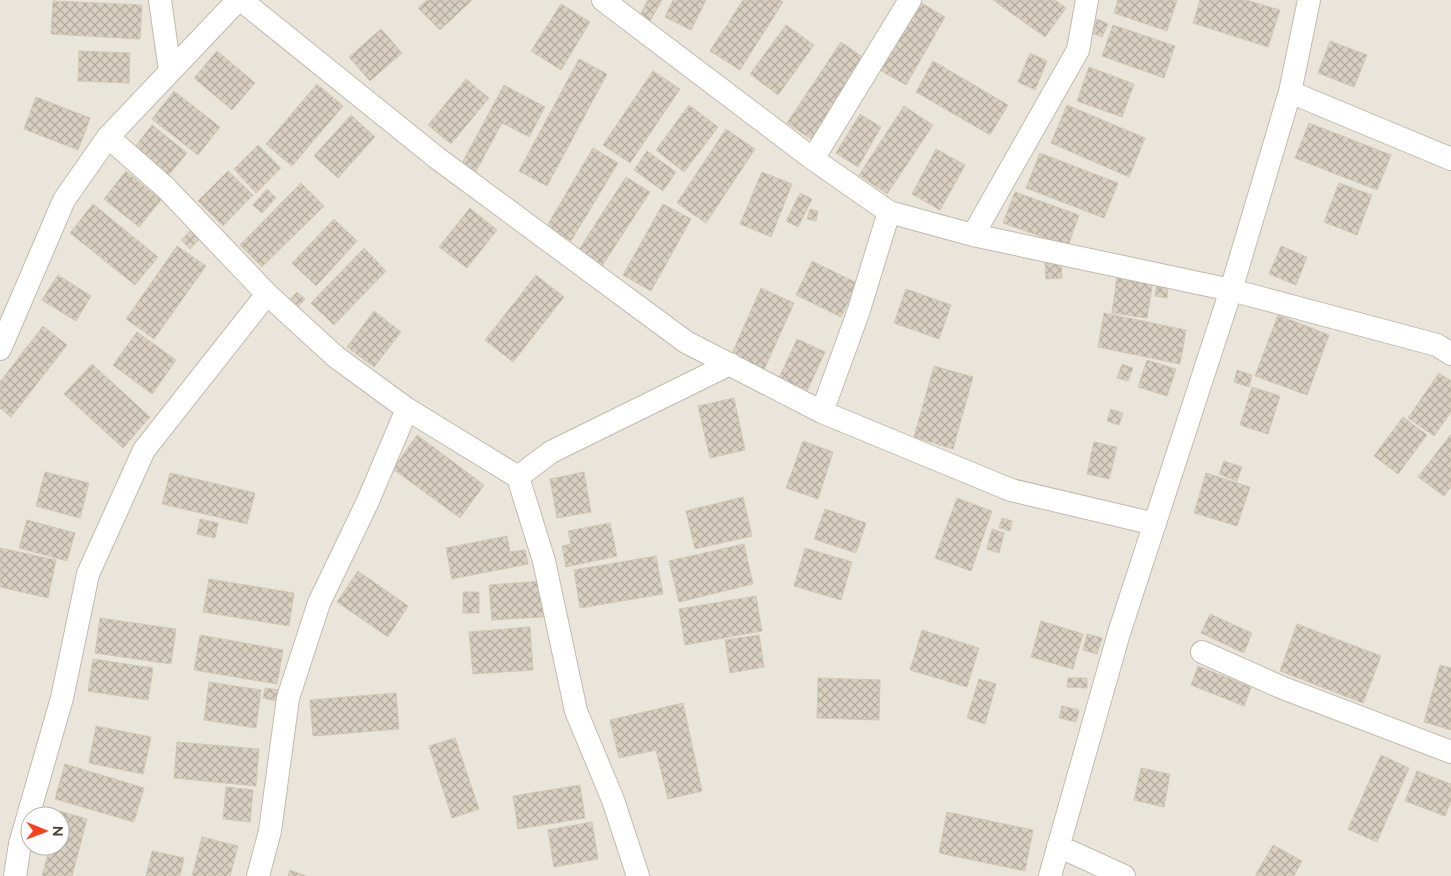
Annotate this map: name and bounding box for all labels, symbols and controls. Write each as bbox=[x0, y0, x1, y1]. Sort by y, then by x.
north arrow bbox=[20, 806, 70, 856]
text: N bbox=[50, 826, 66, 837]

